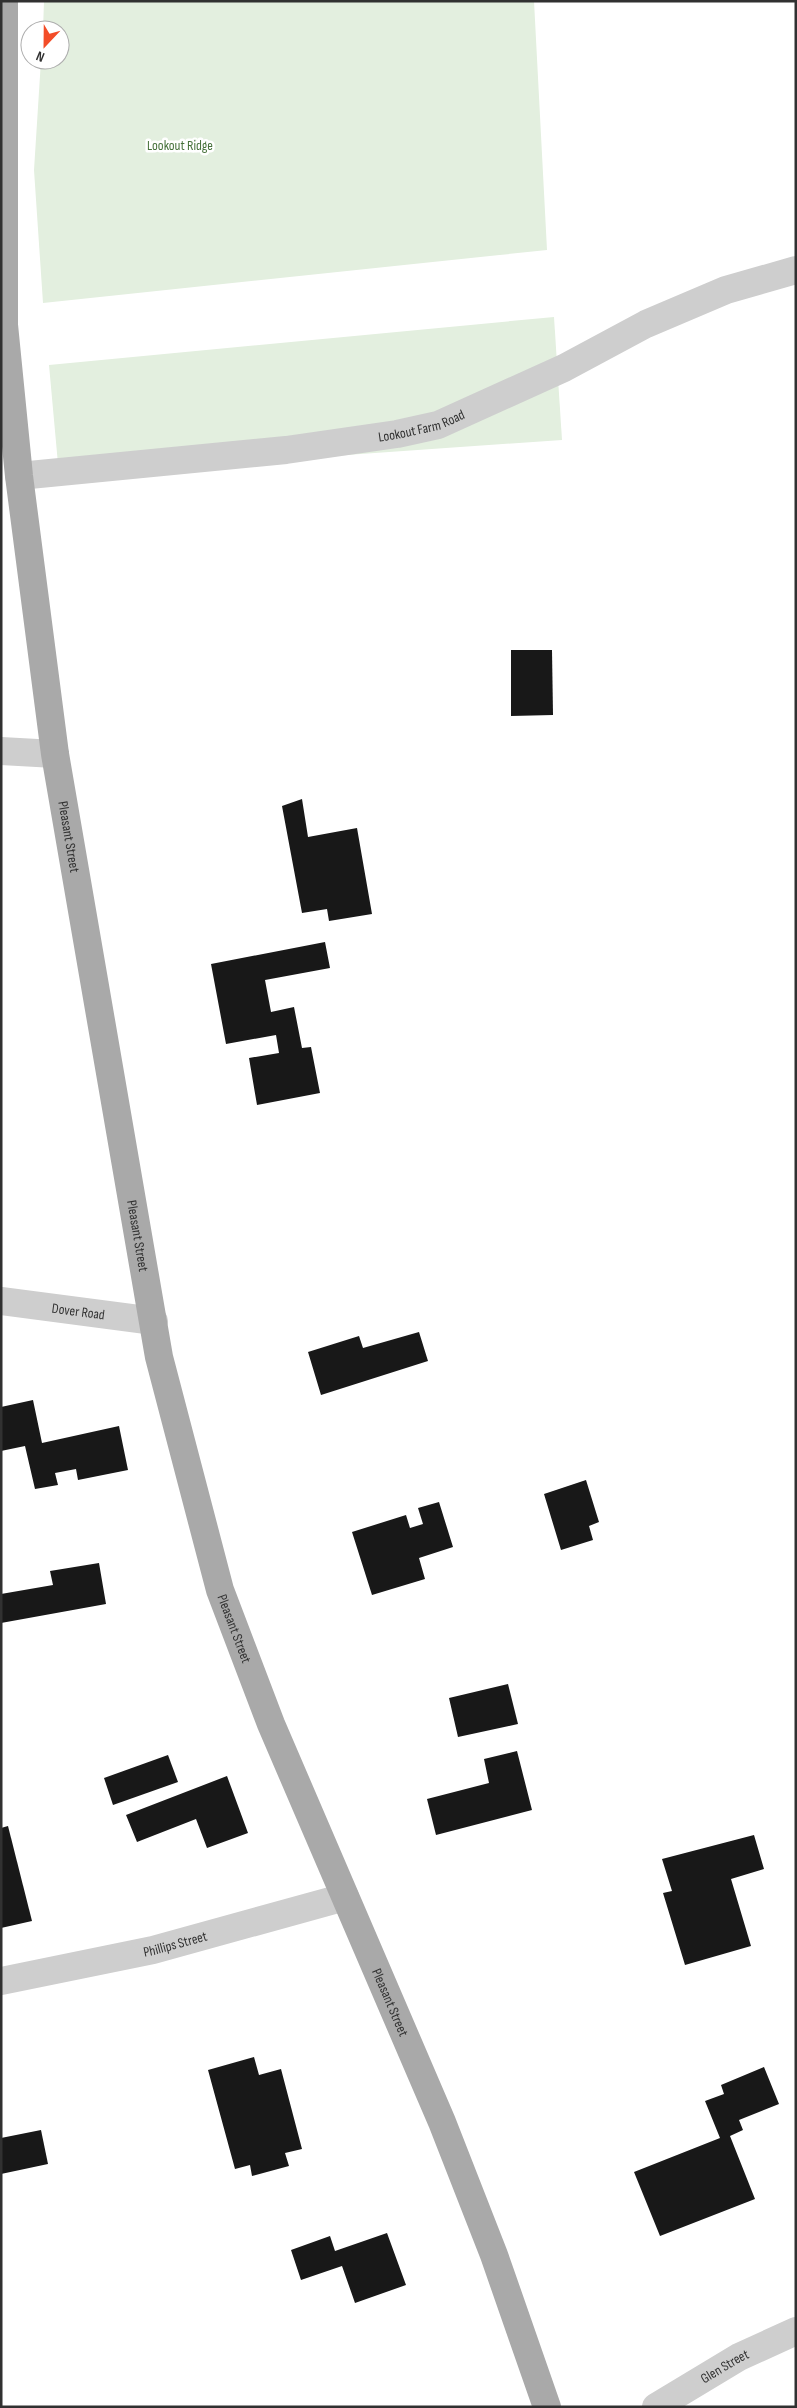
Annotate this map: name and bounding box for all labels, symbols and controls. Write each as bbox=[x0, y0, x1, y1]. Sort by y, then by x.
north arrow bbox=[20, 20, 70, 70]
text: N bbox=[34, 47, 47, 66]
park label: Lookout Ridge bbox=[147, 137, 213, 154]
street label: Lookout Farm Road bbox=[377, 406, 467, 445]
street label: Pleasant Street bbox=[55, 800, 84, 874]
street label: Pleasant Street bbox=[124, 1199, 153, 1273]
street label: Dover Road bbox=[51, 1299, 106, 1323]
street label: Pleasant Street bbox=[214, 1592, 255, 1665]
street label: Phillips Street bbox=[142, 1927, 209, 1960]
street label: Pleasant Street bbox=[368, 1966, 413, 2039]
street label: Glen Street bbox=[697, 2345, 751, 2387]

